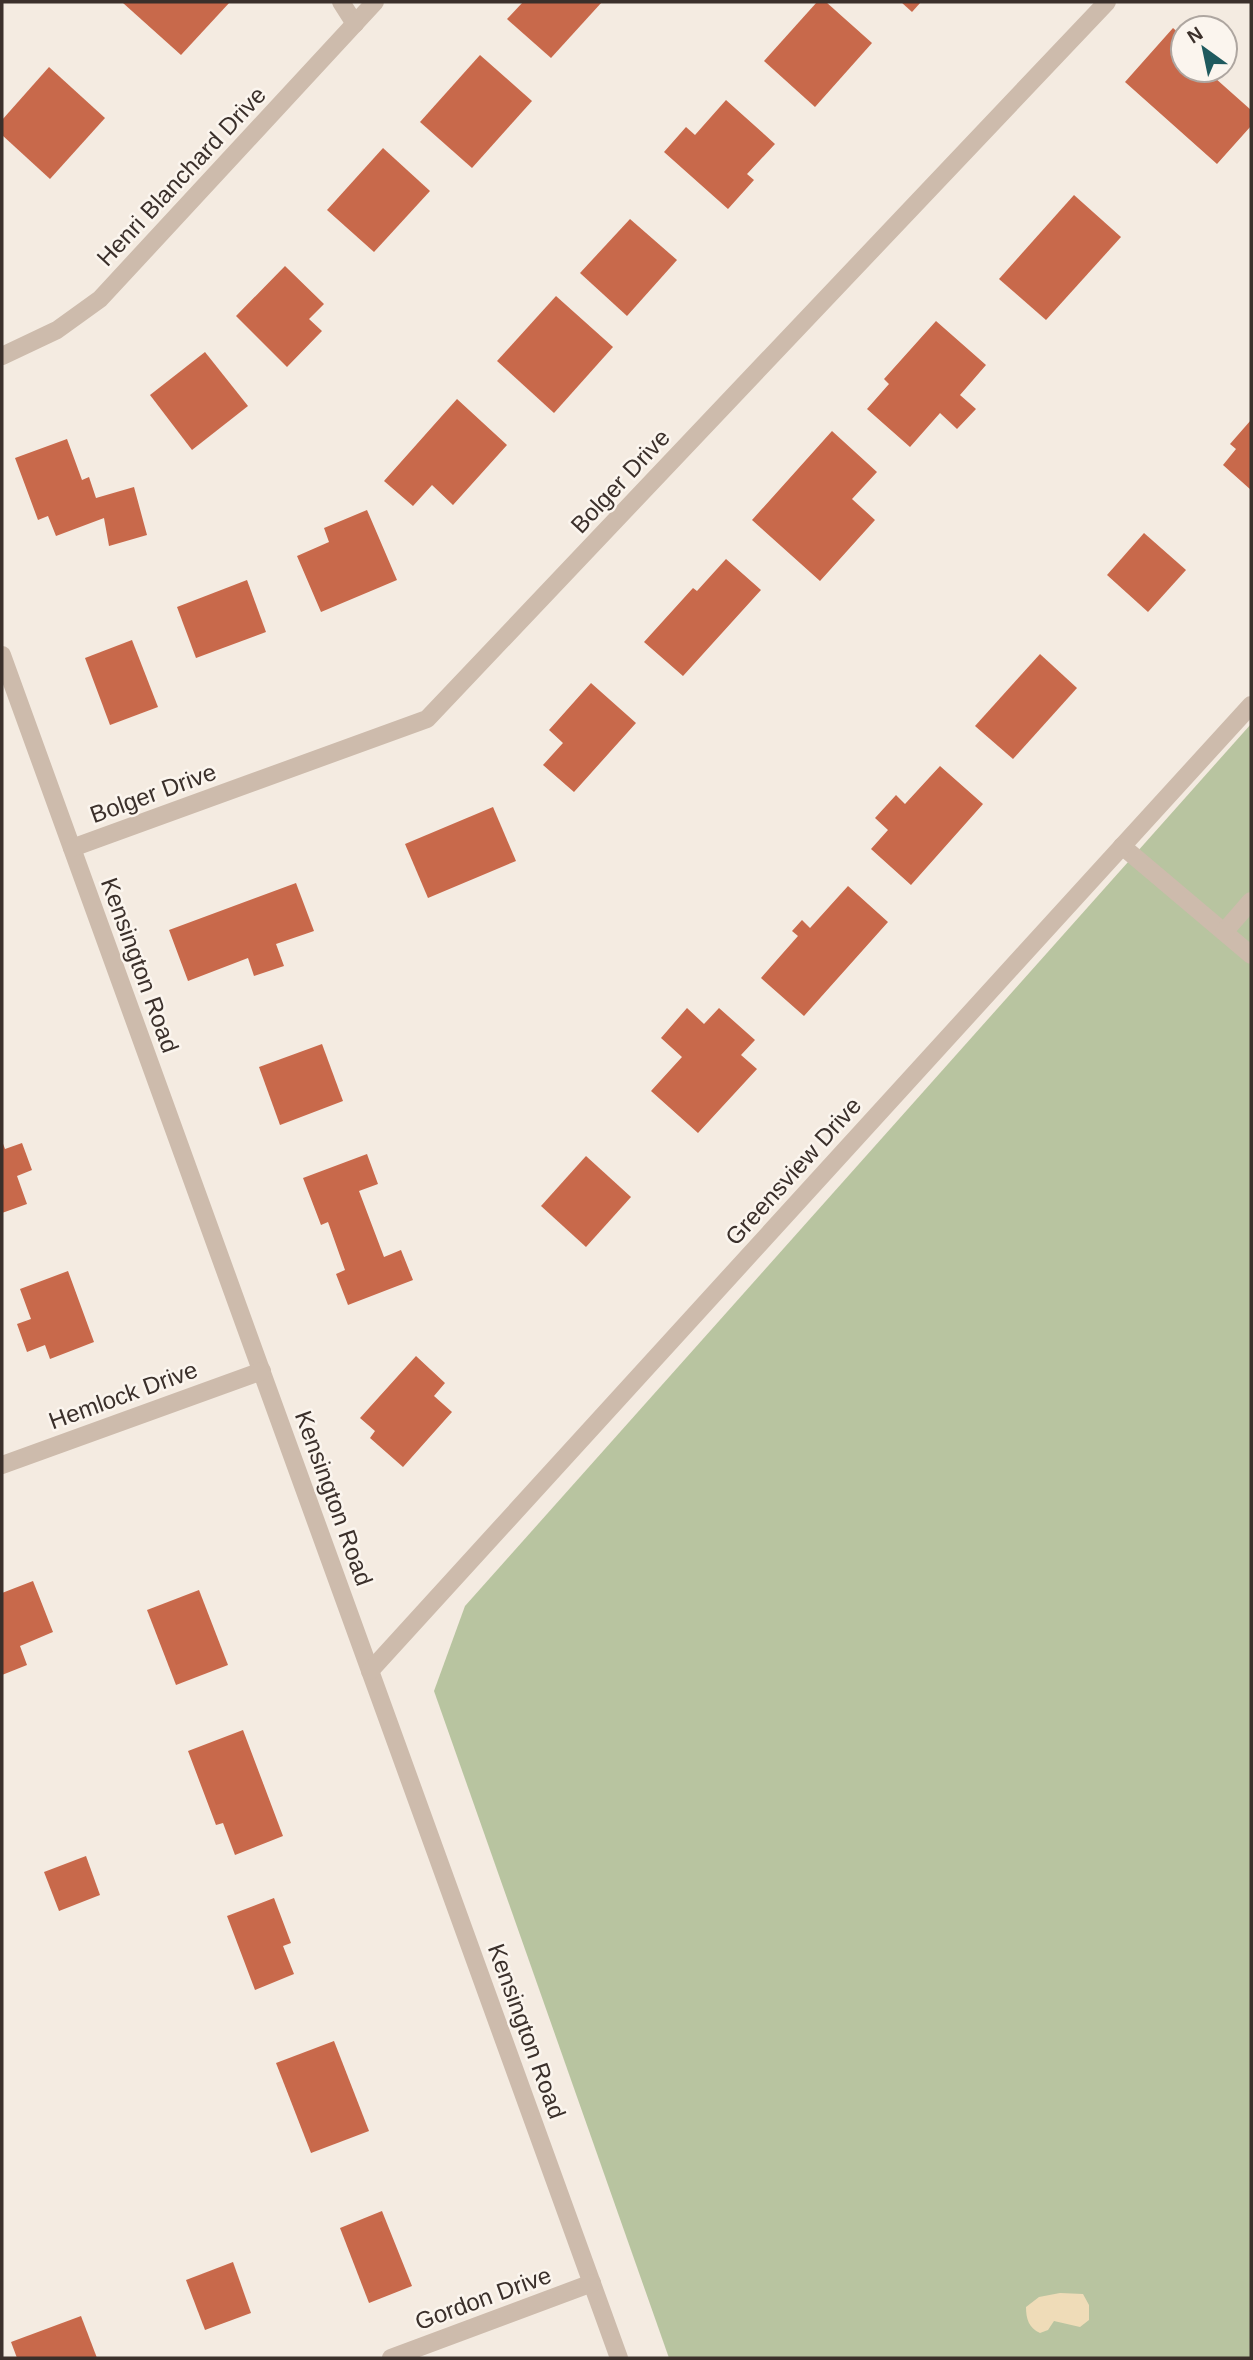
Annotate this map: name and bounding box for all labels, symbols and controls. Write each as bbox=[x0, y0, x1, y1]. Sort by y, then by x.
north arrow bbox=[1169, 14, 1239, 84]
text: N bbox=[1184, 23, 1206, 48]
street label: Henri Blanchard Drive bbox=[91, 81, 271, 271]
street label: Bolger Drive bbox=[565, 424, 675, 538]
street label: Bolger Drive bbox=[86, 758, 220, 828]
street label: Kensington Road bbox=[96, 874, 184, 1056]
street label: Greensview Drive bbox=[720, 1092, 866, 1250]
street label: Hemlock Drive bbox=[45, 1356, 201, 1434]
street label: Kensington Road bbox=[290, 1407, 378, 1589]
street label: Kensington Road bbox=[483, 1940, 571, 2122]
street label: Gordon Drive bbox=[411, 2261, 555, 2335]

